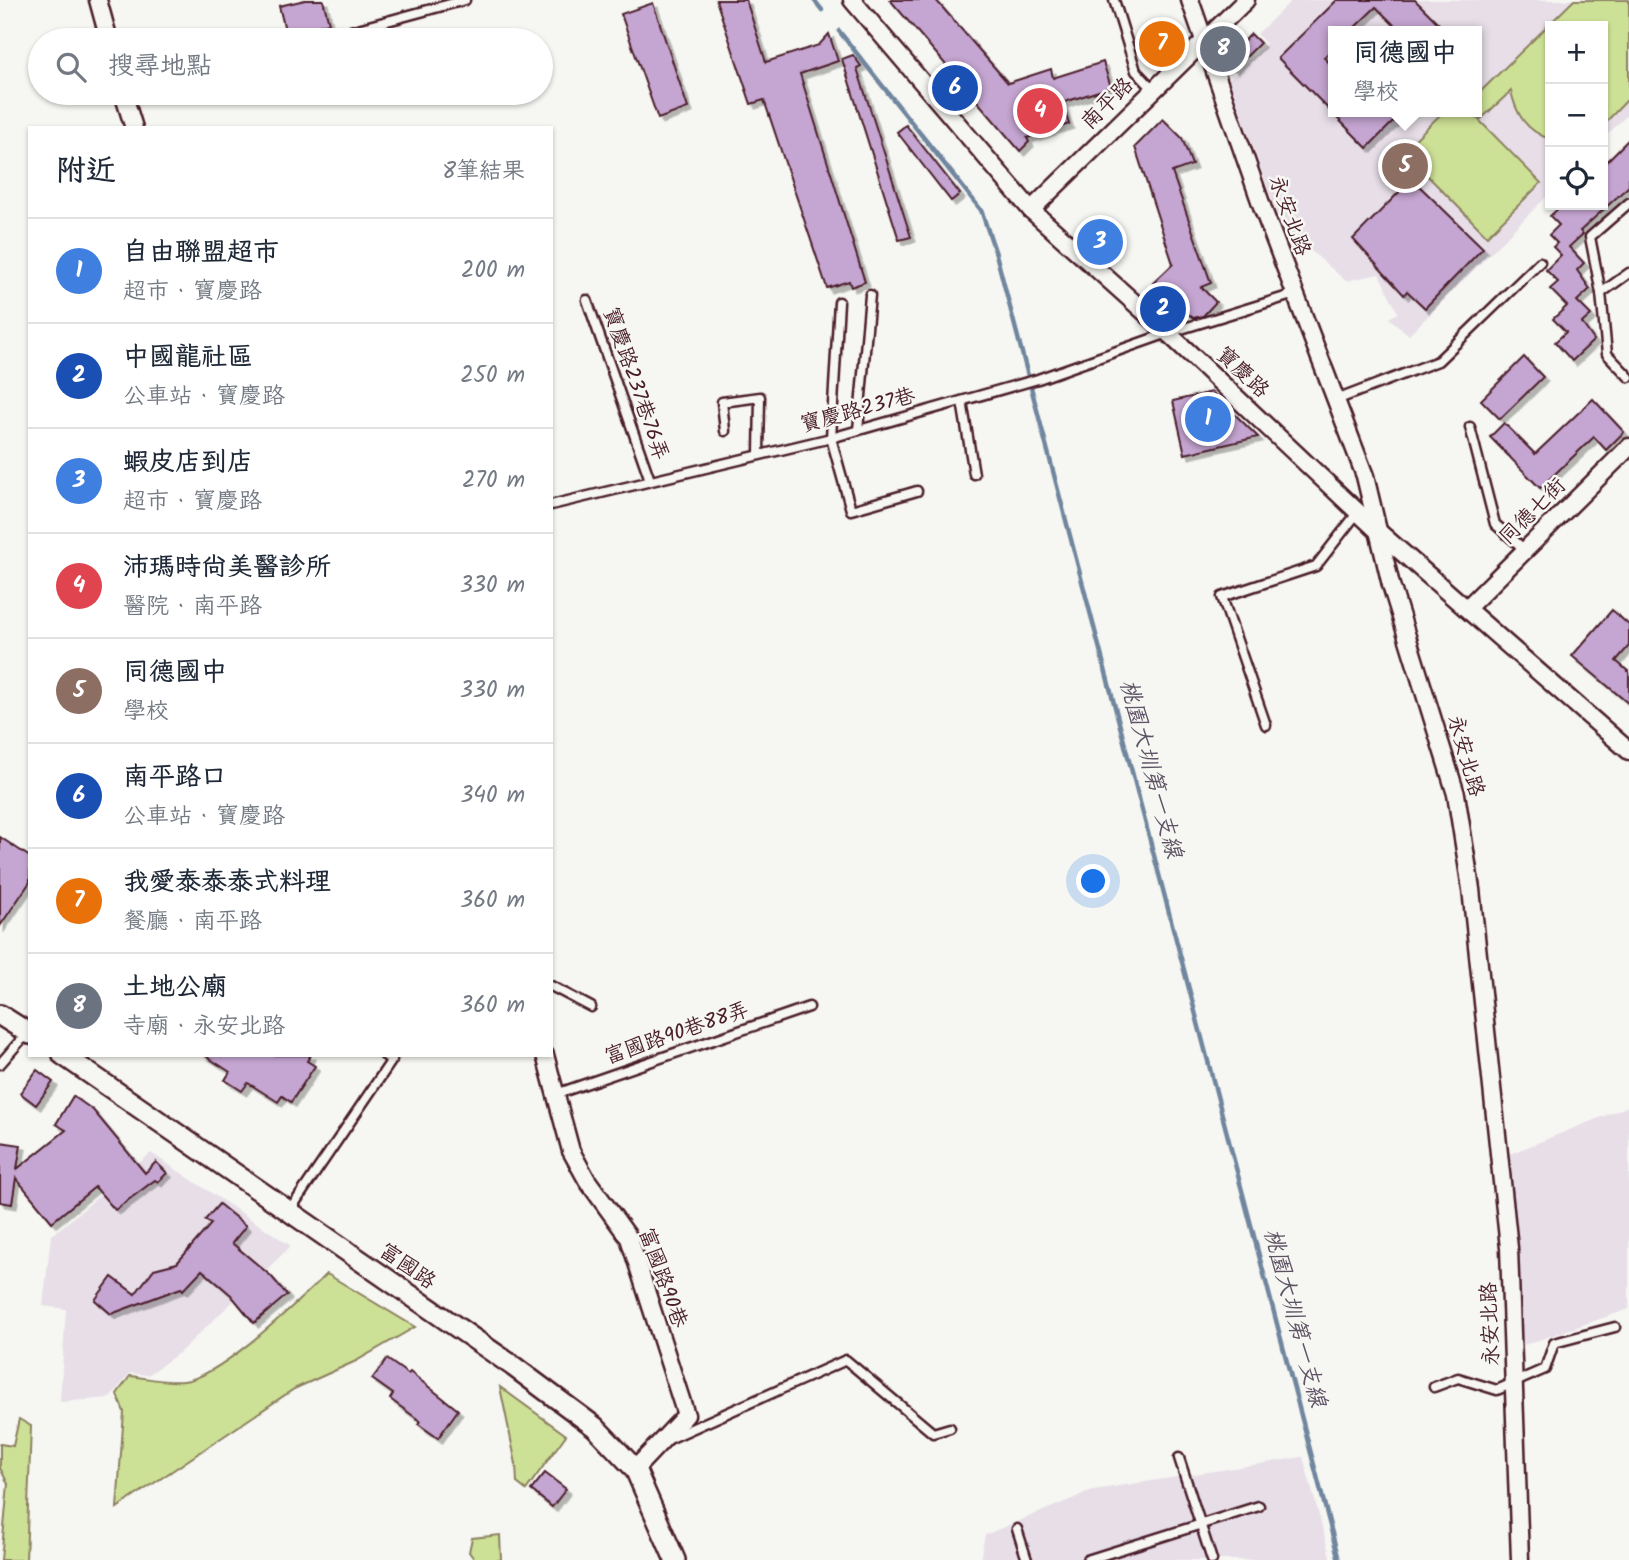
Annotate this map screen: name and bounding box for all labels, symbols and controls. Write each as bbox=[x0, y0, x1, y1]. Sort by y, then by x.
pin: 7 bbox=[1139, 18, 1185, 70]
map controls bbox=[1545, 21, 1608, 210]
button: + bbox=[1545, 21, 1608, 84]
pin: 8 bbox=[1200, 23, 1246, 75]
popup bbox=[1328, 26, 1482, 117]
search box bbox=[28, 28, 553, 105]
text: 同德國中 bbox=[1353, 33, 1457, 75]
text: 搜尋地點 bbox=[108, 46, 212, 88]
icon: search bbox=[52, 48, 90, 86]
pin: 6 bbox=[932, 62, 978, 114]
street label: 南平路 bbox=[1074, 70, 1142, 138]
text: 學校 bbox=[1353, 75, 1399, 111]
button: − bbox=[1545, 84, 1608, 147]
pin: 4 bbox=[1017, 85, 1063, 137]
pin: 5 bbox=[1382, 140, 1428, 192]
button: locate bbox=[1545, 147, 1608, 210]
text: 附近 bbox=[56, 148, 116, 196]
text: 8筆結果 bbox=[442, 154, 525, 190]
street label: 永安北路 bbox=[1259, 171, 1319, 261]
pin: 3 bbox=[1077, 216, 1123, 268]
text: 自由聯盟超市 bbox=[123, 232, 279, 274]
text: 1 bbox=[76, 253, 82, 289]
text: 200 m bbox=[461, 253, 525, 289]
text: 超市 · 寶慶路 bbox=[123, 274, 262, 310]
pin: 2 bbox=[1140, 283, 1186, 335]
street label: 寶慶路237巷76弄 bbox=[593, 303, 677, 465]
text: 中國龍社區 bbox=[123, 337, 253, 379]
street label: 寶慶路 bbox=[1208, 339, 1276, 407]
text: 2 bbox=[72, 358, 86, 394]
text: 250 m bbox=[460, 358, 525, 394]
text: 公車站 · 寶慶路 bbox=[123, 379, 285, 415]
street label: 寶慶路237巷 bbox=[797, 380, 919, 442]
pin: 1 bbox=[1185, 393, 1231, 445]
text: 蝦皮店到店 bbox=[123, 442, 253, 484]
text: 3 bbox=[73, 463, 85, 499]
text: 270 m bbox=[462, 463, 525, 499]
street label: 同德七街 bbox=[1492, 471, 1574, 553]
text: 超市 · 寶慶路 bbox=[123, 484, 262, 520]
text: 沛瑪時尚美醫診所 bbox=[123, 547, 331, 589]
text: 4 bbox=[73, 568, 85, 604]
text: 330 m bbox=[460, 568, 525, 604]
text: 醫院 · 南平路 bbox=[123, 589, 262, 625]
text: 同德國中 bbox=[123, 652, 227, 694]
text: 5 bbox=[73, 673, 85, 709]
text: 330 m bbox=[460, 673, 525, 709]
water label: 桃園大圳第一支線 bbox=[1109, 675, 1191, 863]
text: 學校 bbox=[123, 694, 169, 730]
street label: 永安北路 bbox=[1438, 711, 1492, 801]
text: 南平路口 bbox=[123, 757, 227, 799]
text: 6 bbox=[73, 778, 85, 814]
text: 340 m bbox=[460, 778, 525, 814]
text: 公車站 · 寶慶路 bbox=[123, 799, 285, 835]
text: 我愛泰泰泰式料理 bbox=[123, 862, 331, 904]
your location bbox=[1076, 864, 1110, 898]
text: 7 bbox=[74, 883, 84, 919]
text: 360 m bbox=[460, 883, 525, 919]
text: 餐廳 · 南平路 bbox=[123, 904, 262, 940]
text: 土地公廟 bbox=[123, 967, 227, 1009]
text: 8 bbox=[72, 988, 86, 1024]
text: 360 m bbox=[460, 988, 525, 1024]
street label: 富國路90巷88弄 bbox=[600, 994, 754, 1074]
text: 寺廟 · 永安北路 bbox=[123, 1009, 285, 1045]
street label: 富國路90巷 bbox=[629, 1223, 695, 1333]
water label: 桃園大圳第一支線 bbox=[1253, 1224, 1335, 1412]
street label: 富國路 bbox=[372, 1235, 442, 1299]
street label: 永安北路 bbox=[1473, 1281, 1509, 1367]

